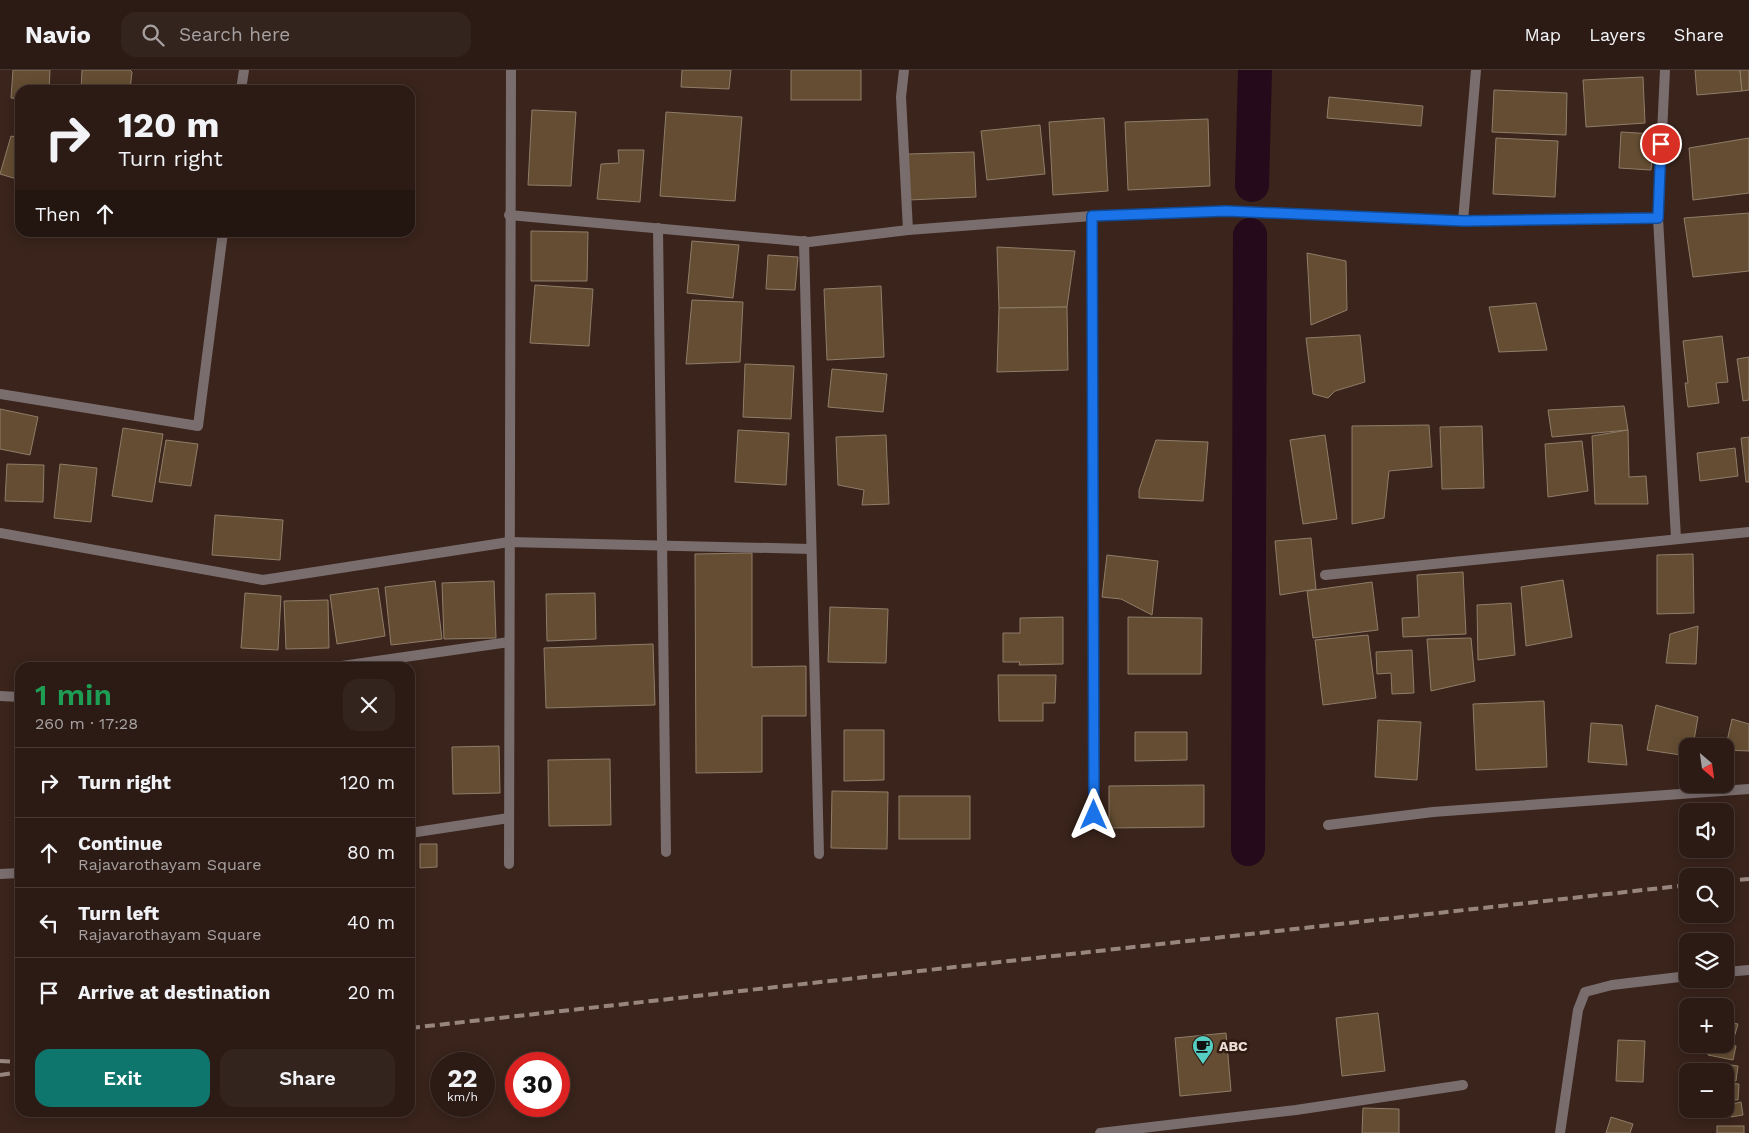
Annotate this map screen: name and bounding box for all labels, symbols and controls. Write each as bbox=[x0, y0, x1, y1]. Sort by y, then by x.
search box bbox=[121, 12, 471, 57]
text: Navio bbox=[25, 21, 91, 49]
icon: search bbox=[139, 21, 167, 49]
text: Search here bbox=[179, 23, 290, 46]
text: Map bbox=[1524, 24, 1561, 45]
text: Layers bbox=[1589, 24, 1646, 45]
text: Share bbox=[1674, 24, 1724, 45]
text: 120 m bbox=[118, 104, 219, 146]
icon: right bbox=[35, 105, 100, 170]
pin bbox=[1640, 123, 1682, 165]
icon: arrive bbox=[1647, 130, 1675, 158]
text: Turn right bbox=[118, 146, 223, 171]
icon: ahead bbox=[91, 200, 119, 228]
text: Then bbox=[35, 203, 81, 226]
text: 1 min bbox=[35, 677, 112, 712]
button: close bbox=[343, 679, 395, 731]
text: 260 m · 17:28 bbox=[35, 714, 138, 733]
north arrow bbox=[1679, 738, 1734, 792]
map controls bbox=[1679, 738, 1734, 1118]
icon: right bbox=[35, 769, 63, 797]
text: Turn right bbox=[78, 771, 171, 794]
text: 120 m bbox=[340, 771, 395, 794]
position arrow bbox=[1067, 788, 1119, 840]
button: sound bbox=[1679, 803, 1734, 858]
text: Continue bbox=[78, 832, 162, 855]
icon: ahead bbox=[35, 839, 63, 867]
text: 80 m bbox=[347, 841, 395, 864]
text: Rajavarothayam Square bbox=[78, 855, 261, 874]
button: search bbox=[1679, 868, 1734, 923]
text: Turn left bbox=[78, 902, 159, 925]
icon: left bbox=[35, 909, 63, 937]
text: 40 m bbox=[347, 911, 395, 934]
text: Rajavarothayam Square bbox=[78, 925, 261, 944]
button: layers bbox=[1679, 933, 1734, 988]
icon: arrive bbox=[35, 979, 63, 1007]
text: Arrive at destination bbox=[78, 981, 270, 1004]
text: 20 m bbox=[348, 981, 395, 1004]
button: + bbox=[1679, 998, 1734, 1053]
cafe icon: ABC bbox=[1191, 1034, 1215, 1065]
place label: ABC bbox=[1219, 1038, 1248, 1054]
button: Exit bbox=[35, 1049, 210, 1107]
button: Share bbox=[220, 1049, 395, 1107]
speed limit sign: 30 bbox=[505, 1052, 570, 1117]
button: − bbox=[1679, 1063, 1734, 1118]
text: 22 bbox=[448, 1064, 477, 1093]
text: km/h bbox=[447, 1090, 478, 1104]

